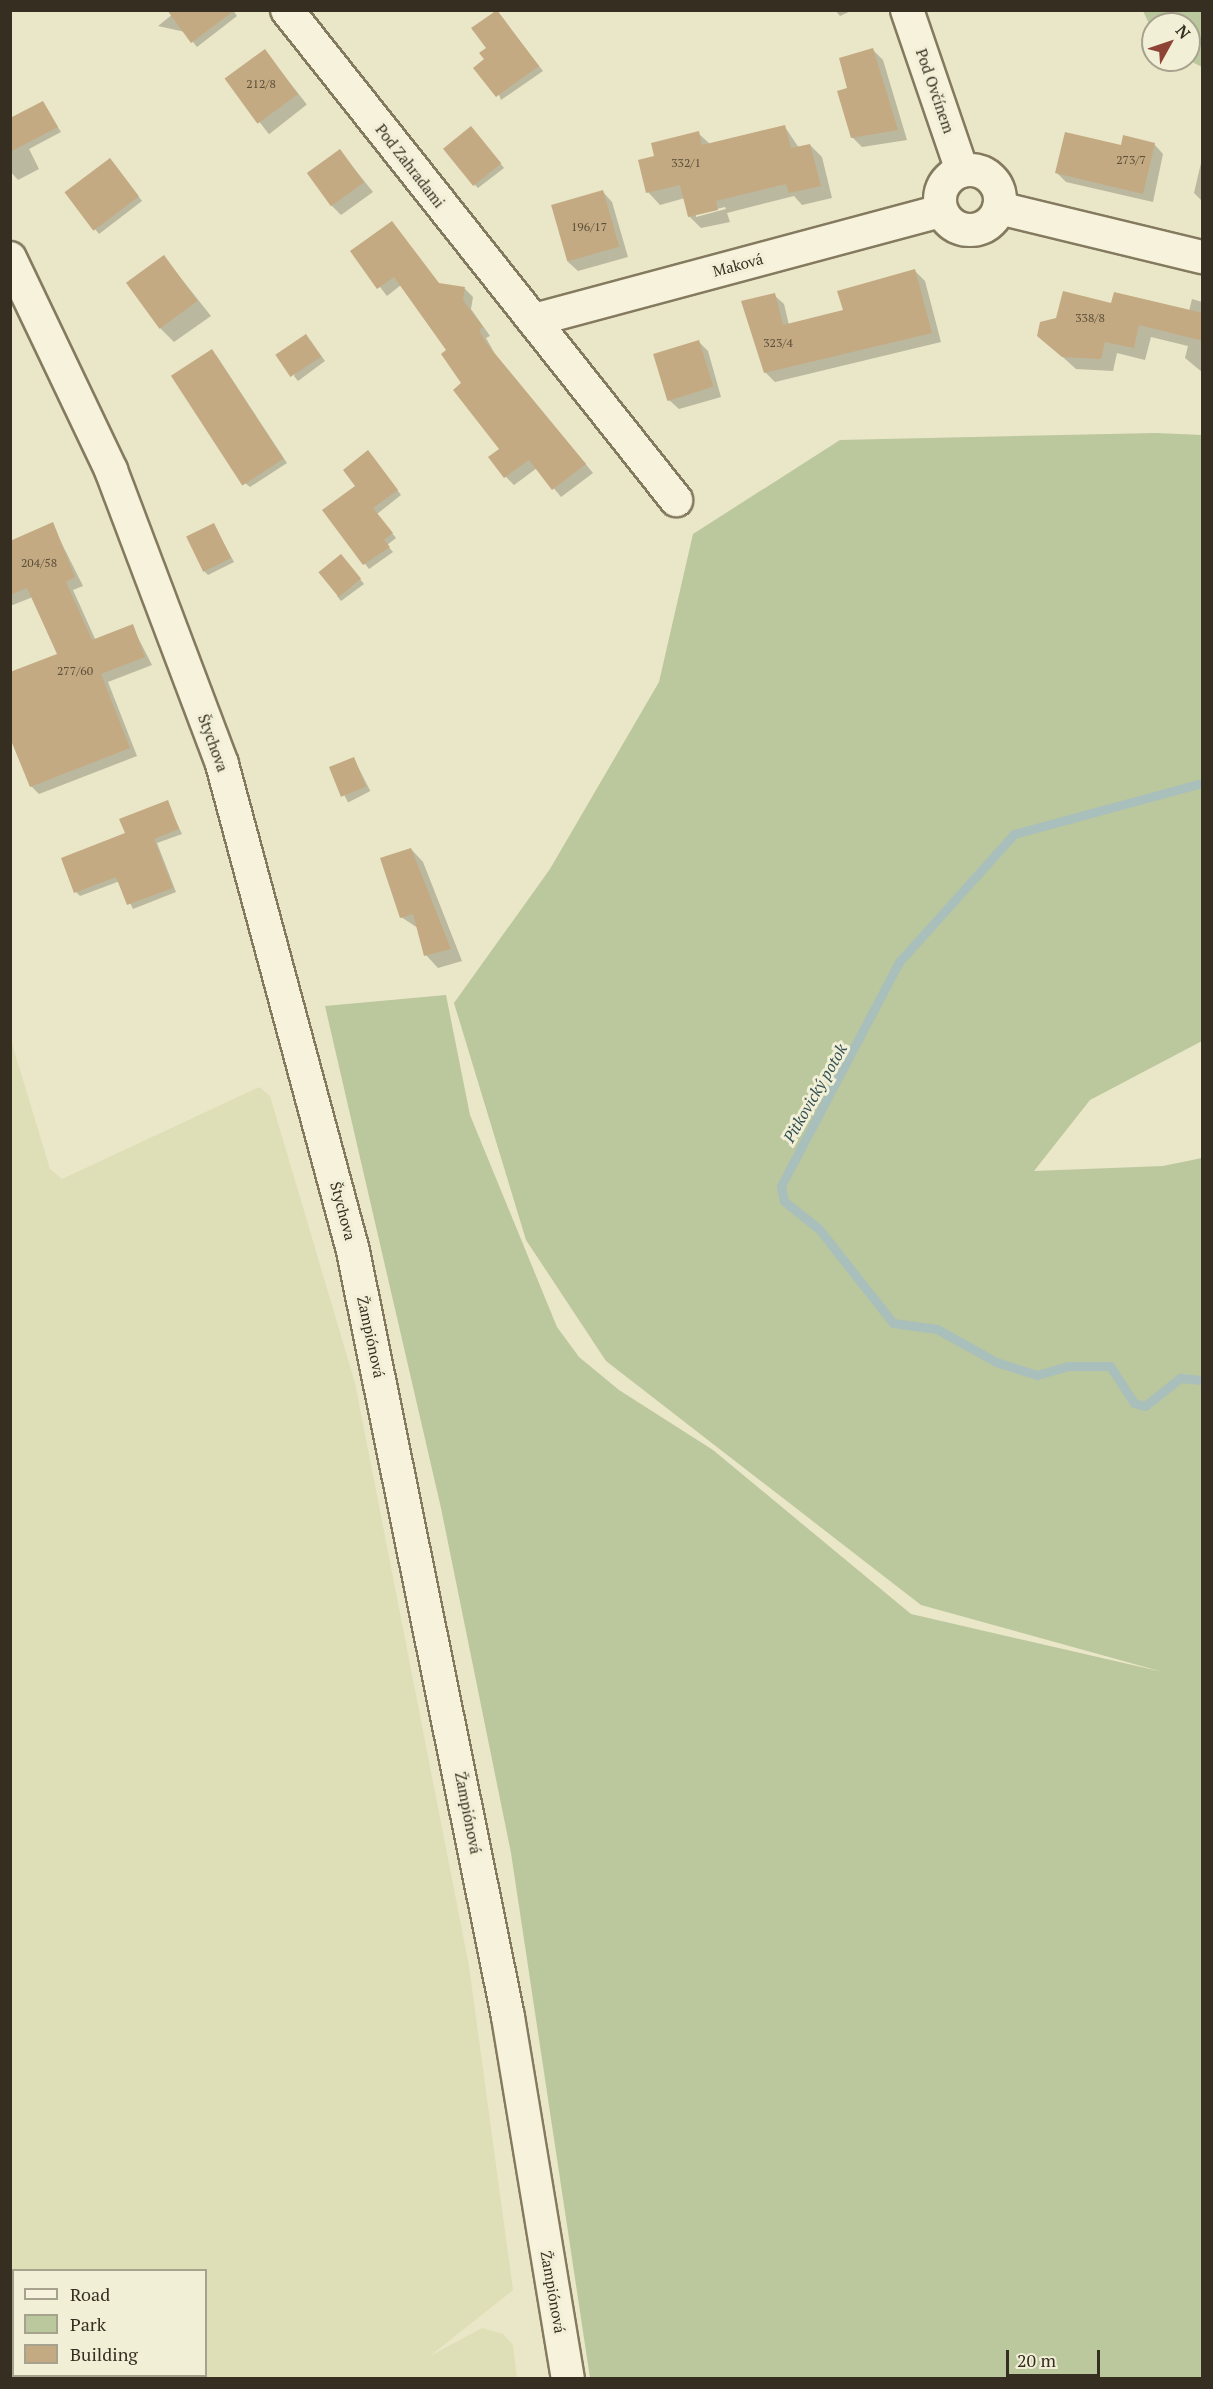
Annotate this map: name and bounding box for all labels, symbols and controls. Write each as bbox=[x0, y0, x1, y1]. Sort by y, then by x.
north arrow bbox=[1141, 12, 1201, 72]
text: N bbox=[1171, 20, 1196, 43]
street label: Pod Ovčínem bbox=[912, 46, 958, 136]
house number: 212/8 bbox=[246, 77, 276, 91]
street label: Pod Zahradami bbox=[372, 121, 448, 211]
house number: 273/7 bbox=[1116, 153, 1146, 167]
house number: 332/1 bbox=[671, 156, 701, 170]
house number: 196/17 bbox=[571, 220, 607, 234]
street label: Maková bbox=[711, 250, 765, 280]
house number: 338/8 bbox=[1075, 311, 1105, 325]
house number: 323/4 bbox=[763, 336, 793, 350]
house number: 204/58 bbox=[21, 556, 57, 570]
house number: 277/60 bbox=[57, 664, 93, 678]
street label: Štychova bbox=[194, 712, 232, 774]
water label: Pitkovický potok bbox=[779, 1040, 851, 1146]
street label: Štychova bbox=[327, 1180, 359, 1242]
street label: Žampiónová bbox=[354, 1294, 388, 1380]
street label: Žampiónová bbox=[451, 1771, 485, 1855]
street label: Žampiónová bbox=[537, 2250, 569, 2334]
legend bbox=[12, 2269, 207, 2377]
text: Road bbox=[70, 2282, 110, 2306]
text: Park bbox=[70, 2312, 106, 2336]
scale bar bbox=[1009, 2338, 1104, 2376]
text: Building bbox=[70, 2342, 138, 2366]
text: 20 m bbox=[1017, 2348, 1056, 2372]

